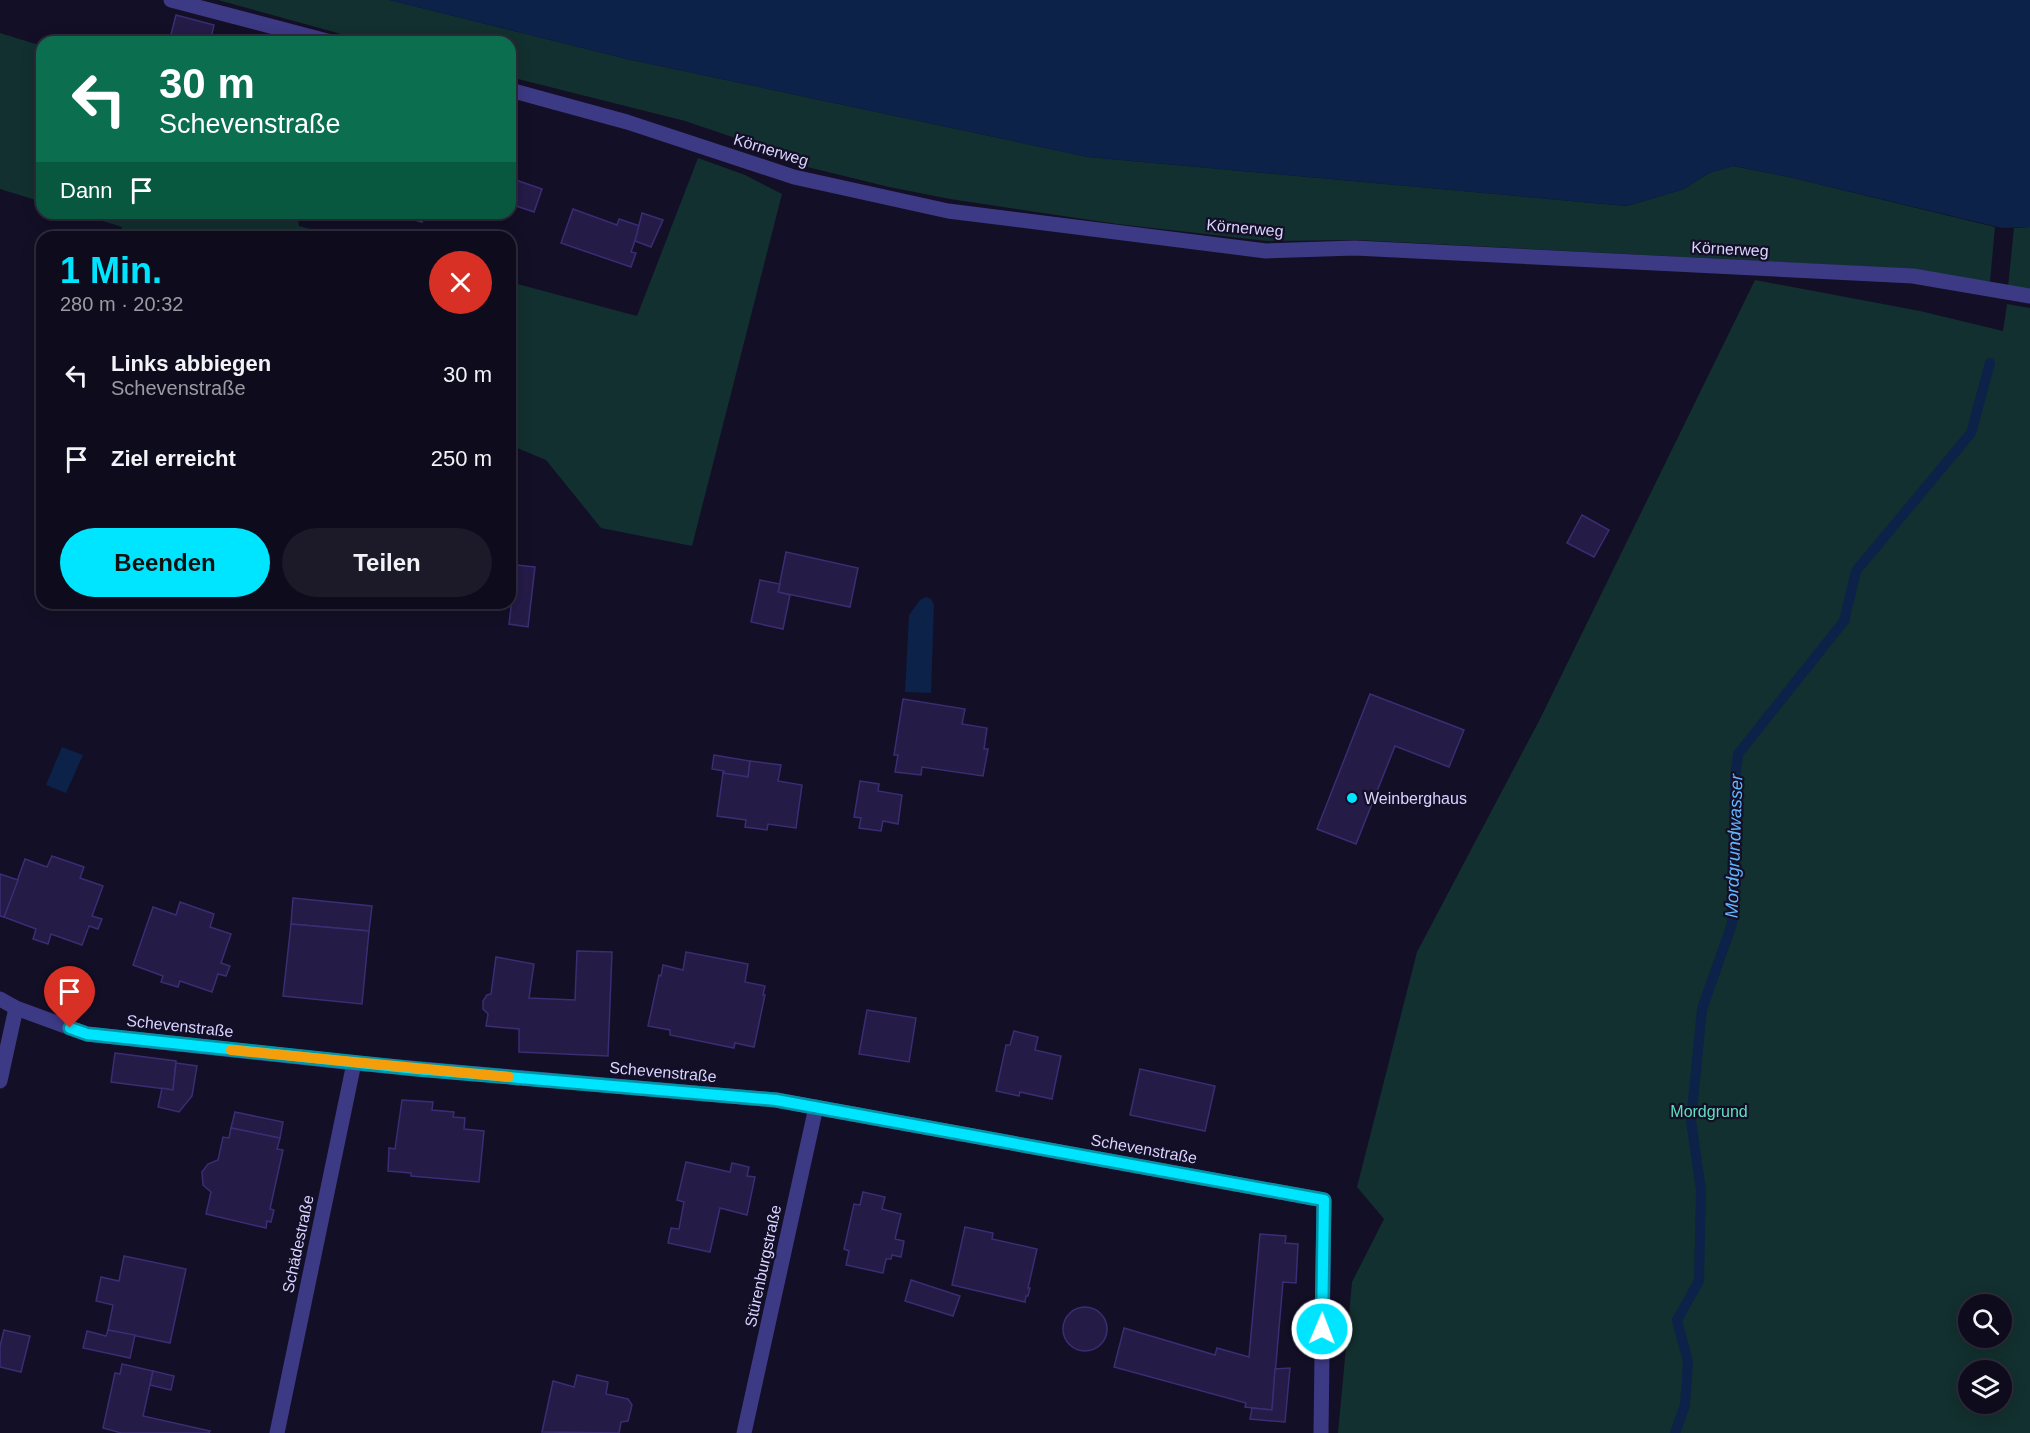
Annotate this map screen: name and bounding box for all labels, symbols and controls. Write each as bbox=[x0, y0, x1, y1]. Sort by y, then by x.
icon: left bbox=[60, 60, 138, 138]
text: 30 m bbox=[159, 60, 255, 107]
text: Schevenstraße bbox=[159, 109, 341, 139]
street label: Körnerweg bbox=[732, 131, 810, 169]
icon: arrive bbox=[125, 174, 158, 207]
text: Dann bbox=[60, 178, 113, 203]
street label: Körnerweg bbox=[1206, 216, 1284, 240]
street label: Körnerweg bbox=[1691, 238, 1769, 260]
text: 1 Min. bbox=[60, 250, 162, 291]
button: close bbox=[429, 251, 492, 314]
text: 280 m · 20:32 bbox=[60, 293, 183, 315]
text: Links abbiegen bbox=[111, 351, 271, 376]
icon: left bbox=[60, 359, 93, 392]
text: 30 m bbox=[443, 362, 492, 387]
text: Schevenstraße bbox=[111, 377, 246, 399]
icon: arrive bbox=[60, 443, 93, 476]
text: Ziel erreicht bbox=[111, 446, 236, 471]
text: 250 m bbox=[431, 446, 492, 471]
button: Beenden bbox=[60, 528, 270, 597]
button: Teilen bbox=[282, 528, 492, 597]
water label: Mordgrundwasser bbox=[1721, 773, 1747, 918]
place label: Weinberghaus bbox=[1364, 790, 1467, 807]
marker: Weinberghaus bbox=[1345, 791, 1359, 805]
pin bbox=[44, 966, 95, 1028]
icon: arrive bbox=[53, 975, 86, 1008]
street label: Schevenstraße bbox=[126, 1012, 234, 1040]
street label: Schevenstraße bbox=[609, 1059, 717, 1085]
park label: Mordgrund bbox=[1670, 1103, 1748, 1120]
street label: Schevenstraße bbox=[1090, 1131, 1199, 1167]
street label: Schädestraße bbox=[279, 1193, 317, 1294]
street label: Stürenburgstraße bbox=[742, 1203, 784, 1329]
map controls bbox=[1958, 1294, 2012, 1414]
button: search bbox=[1958, 1294, 2012, 1348]
position arrow bbox=[1290, 1297, 1354, 1361]
button: layers bbox=[1958, 1360, 2012, 1414]

